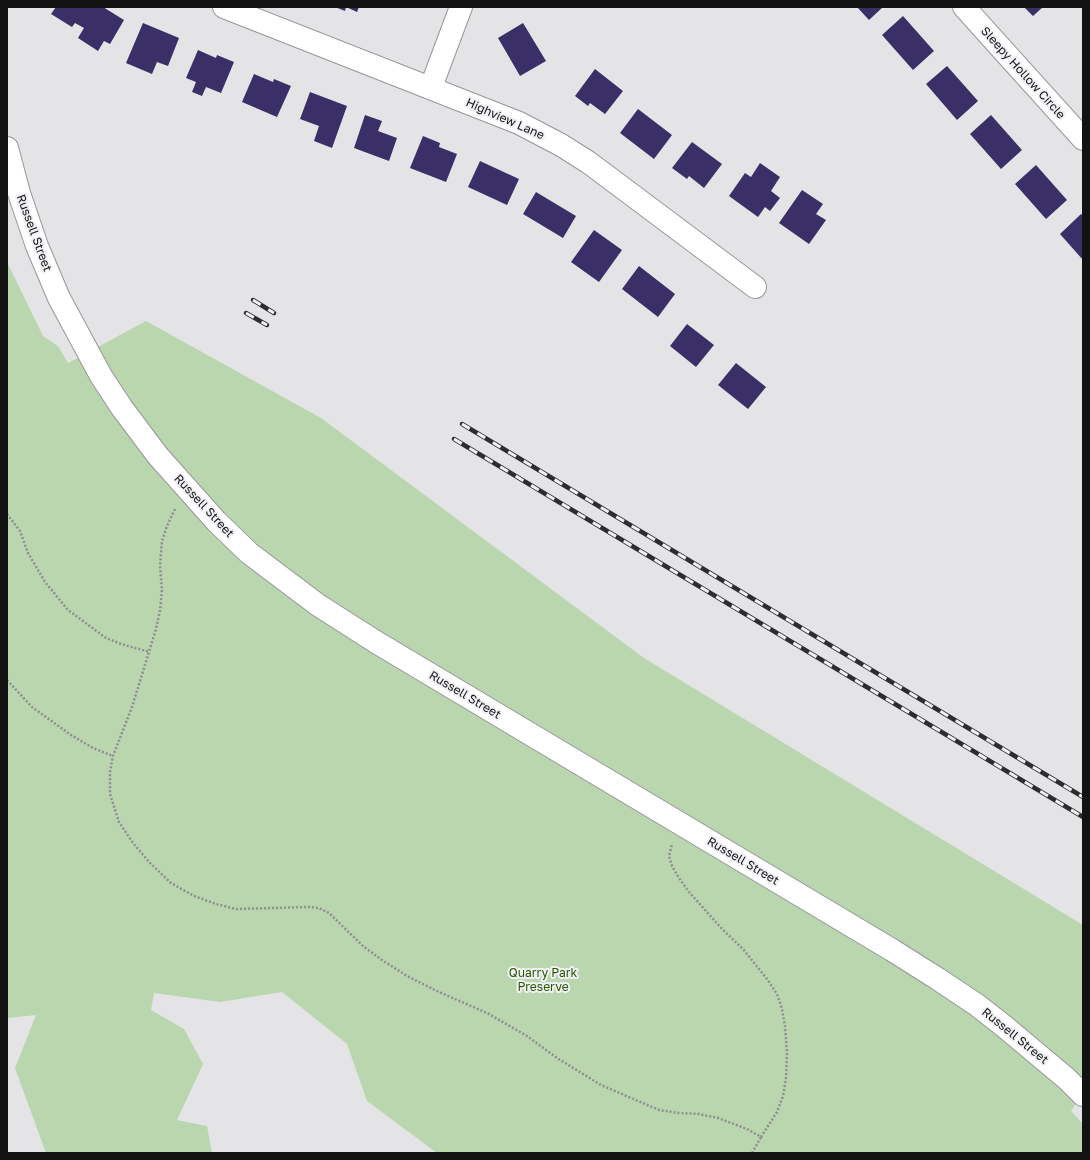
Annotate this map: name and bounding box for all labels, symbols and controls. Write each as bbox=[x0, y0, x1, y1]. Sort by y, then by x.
street label: Sleepy Hollow Circle bbox=[978, 24, 1068, 122]
street label: Highview Lane bbox=[464, 95, 546, 143]
street label: Russell Street bbox=[13, 192, 55, 274]
street label: Russell Street bbox=[171, 471, 237, 541]
street label: Russell Street bbox=[427, 668, 503, 722]
street label: Russell Street bbox=[705, 834, 781, 888]
park label: Quarry Park Preserve bbox=[509, 966, 577, 994]
street label: Russell Street bbox=[979, 1005, 1051, 1067]

